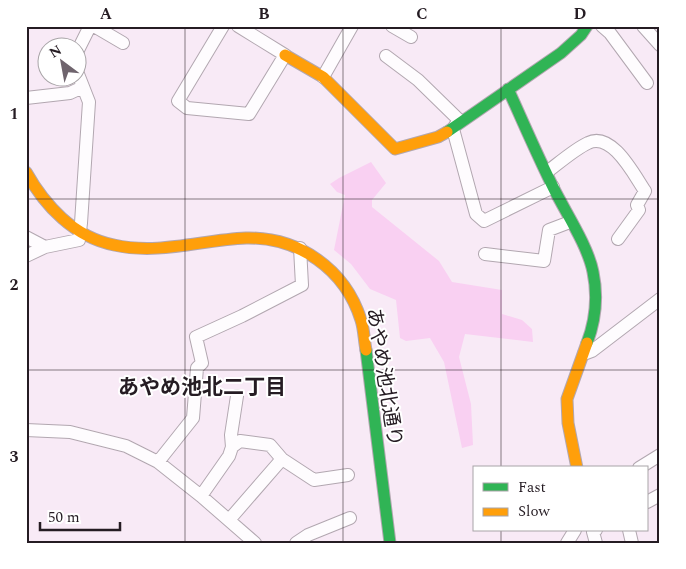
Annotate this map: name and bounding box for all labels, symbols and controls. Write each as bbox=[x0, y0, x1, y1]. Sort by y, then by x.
text: A bbox=[100, 2, 113, 26]
text: B bbox=[258, 2, 270, 26]
text: C bbox=[416, 2, 428, 26]
text: D bbox=[574, 2, 587, 26]
north arrow bbox=[38, 38, 88, 88]
text: N bbox=[45, 39, 66, 63]
text: 1 bbox=[10, 102, 18, 126]
text: 2 bbox=[10, 273, 19, 297]
street label: あやめ池北通り bbox=[358, 306, 410, 449]
district label: あやめ池北二丁目 bbox=[118, 372, 286, 404]
text: 3 bbox=[10, 445, 19, 469]
legend bbox=[473, 466, 648, 532]
text: Fast bbox=[518, 476, 546, 499]
scale bar bbox=[40, 499, 120, 531]
text: Slow bbox=[518, 500, 550, 523]
text: 50 m bbox=[48, 506, 80, 529]

